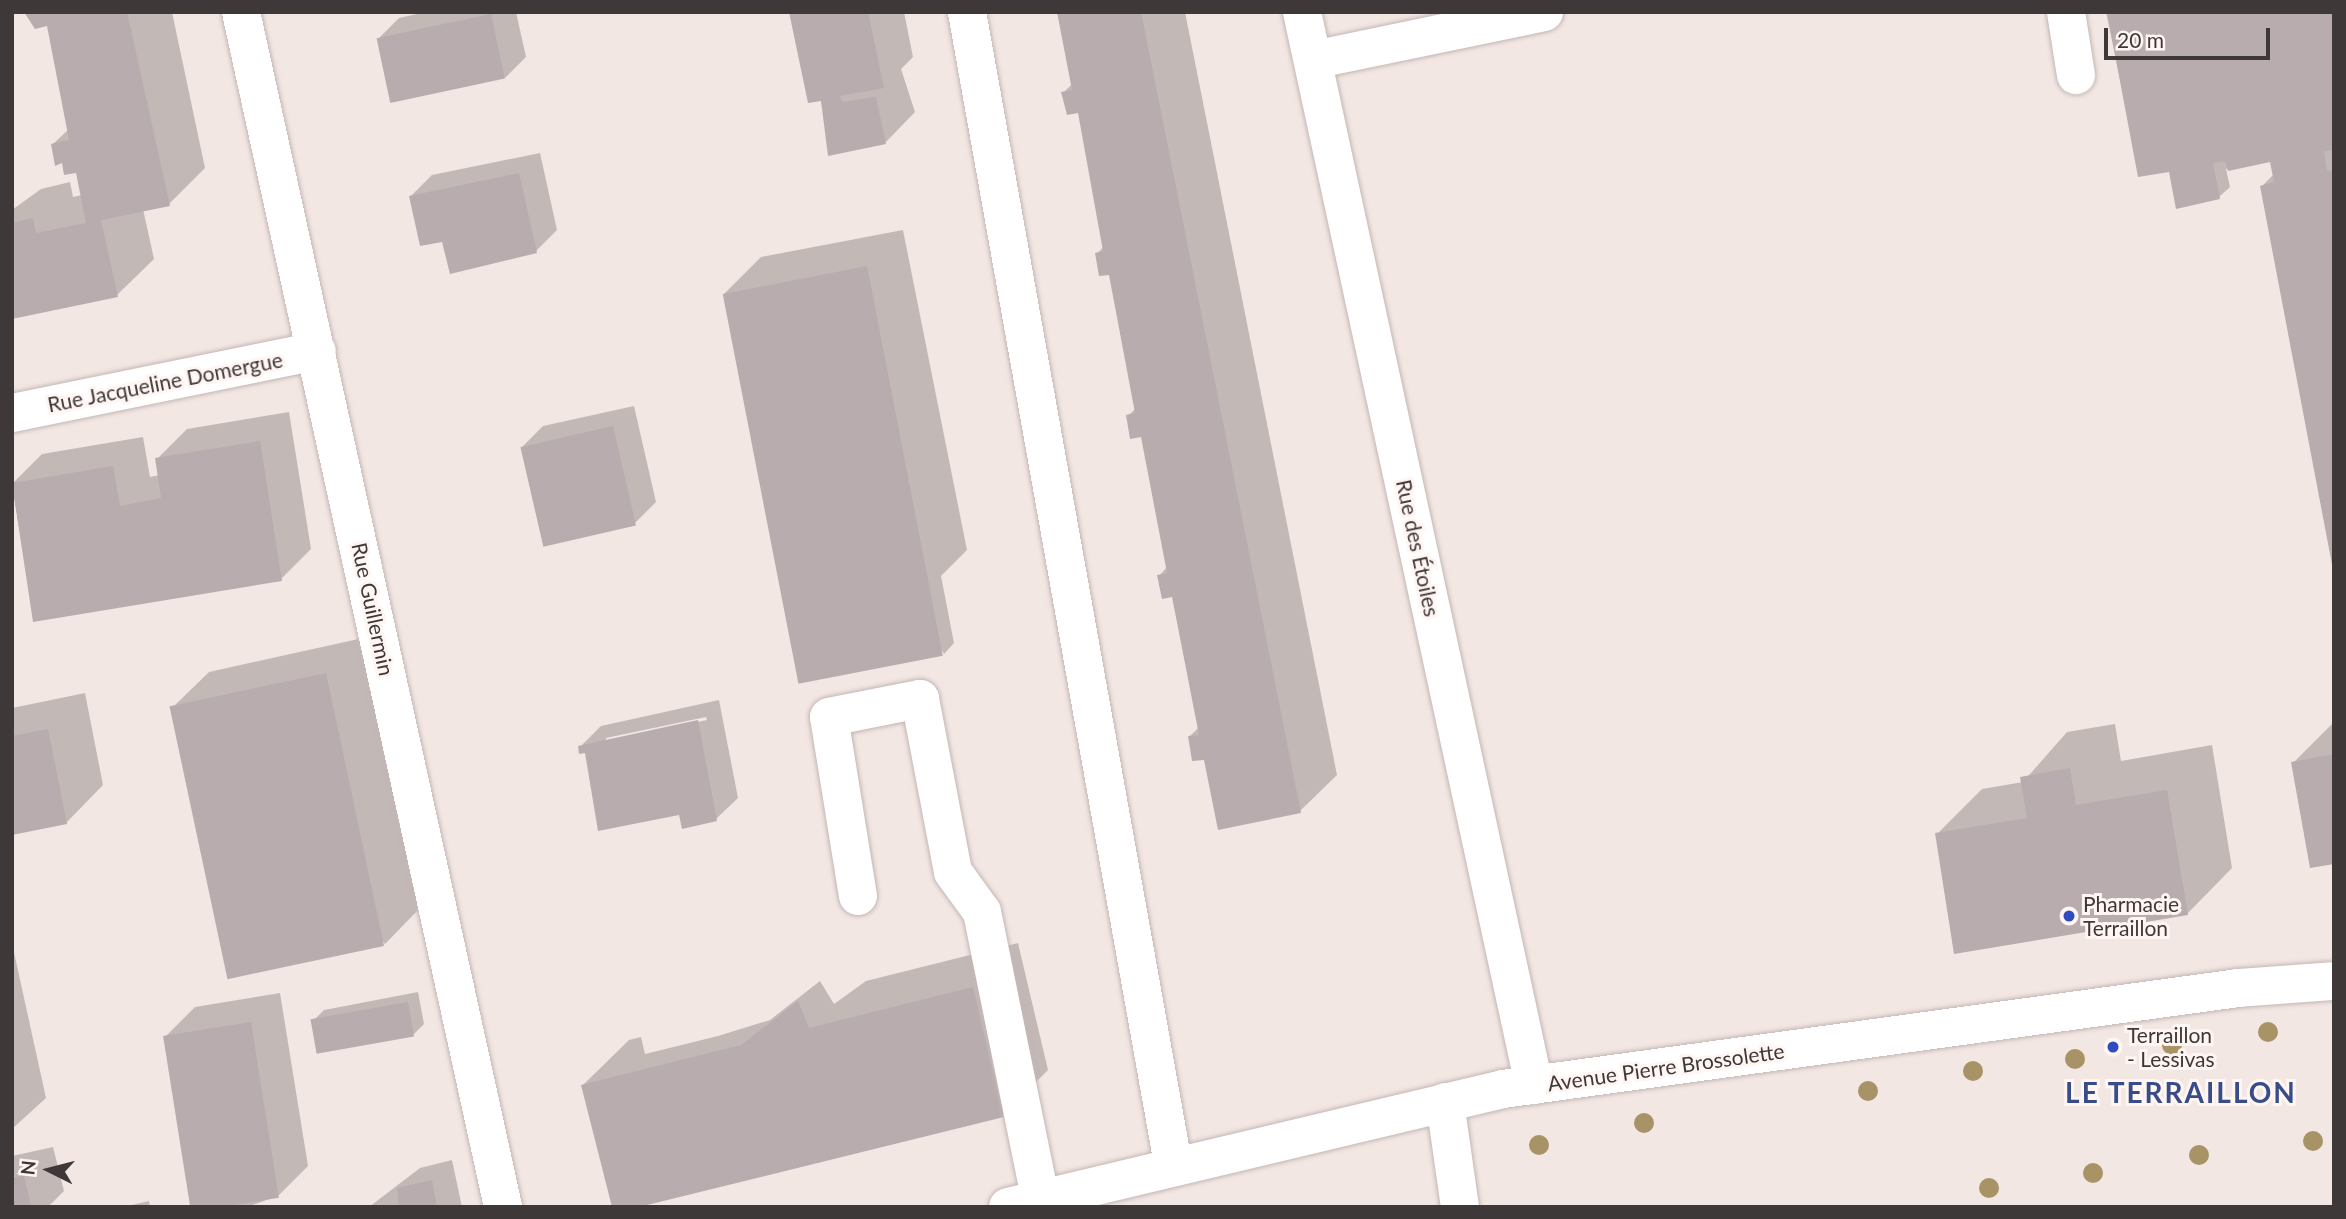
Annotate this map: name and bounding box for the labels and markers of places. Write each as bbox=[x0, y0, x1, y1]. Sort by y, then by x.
place label: Pharmacie Terraillon bbox=[2083, 891, 2179, 941]
marker: Pharmacie Terraillon bbox=[2061, 908, 2077, 924]
place label: Terraillon - Lessivas bbox=[2127, 1022, 2215, 1072]
marker: Terraillon - Lessivas bbox=[2105, 1039, 2121, 1055]

